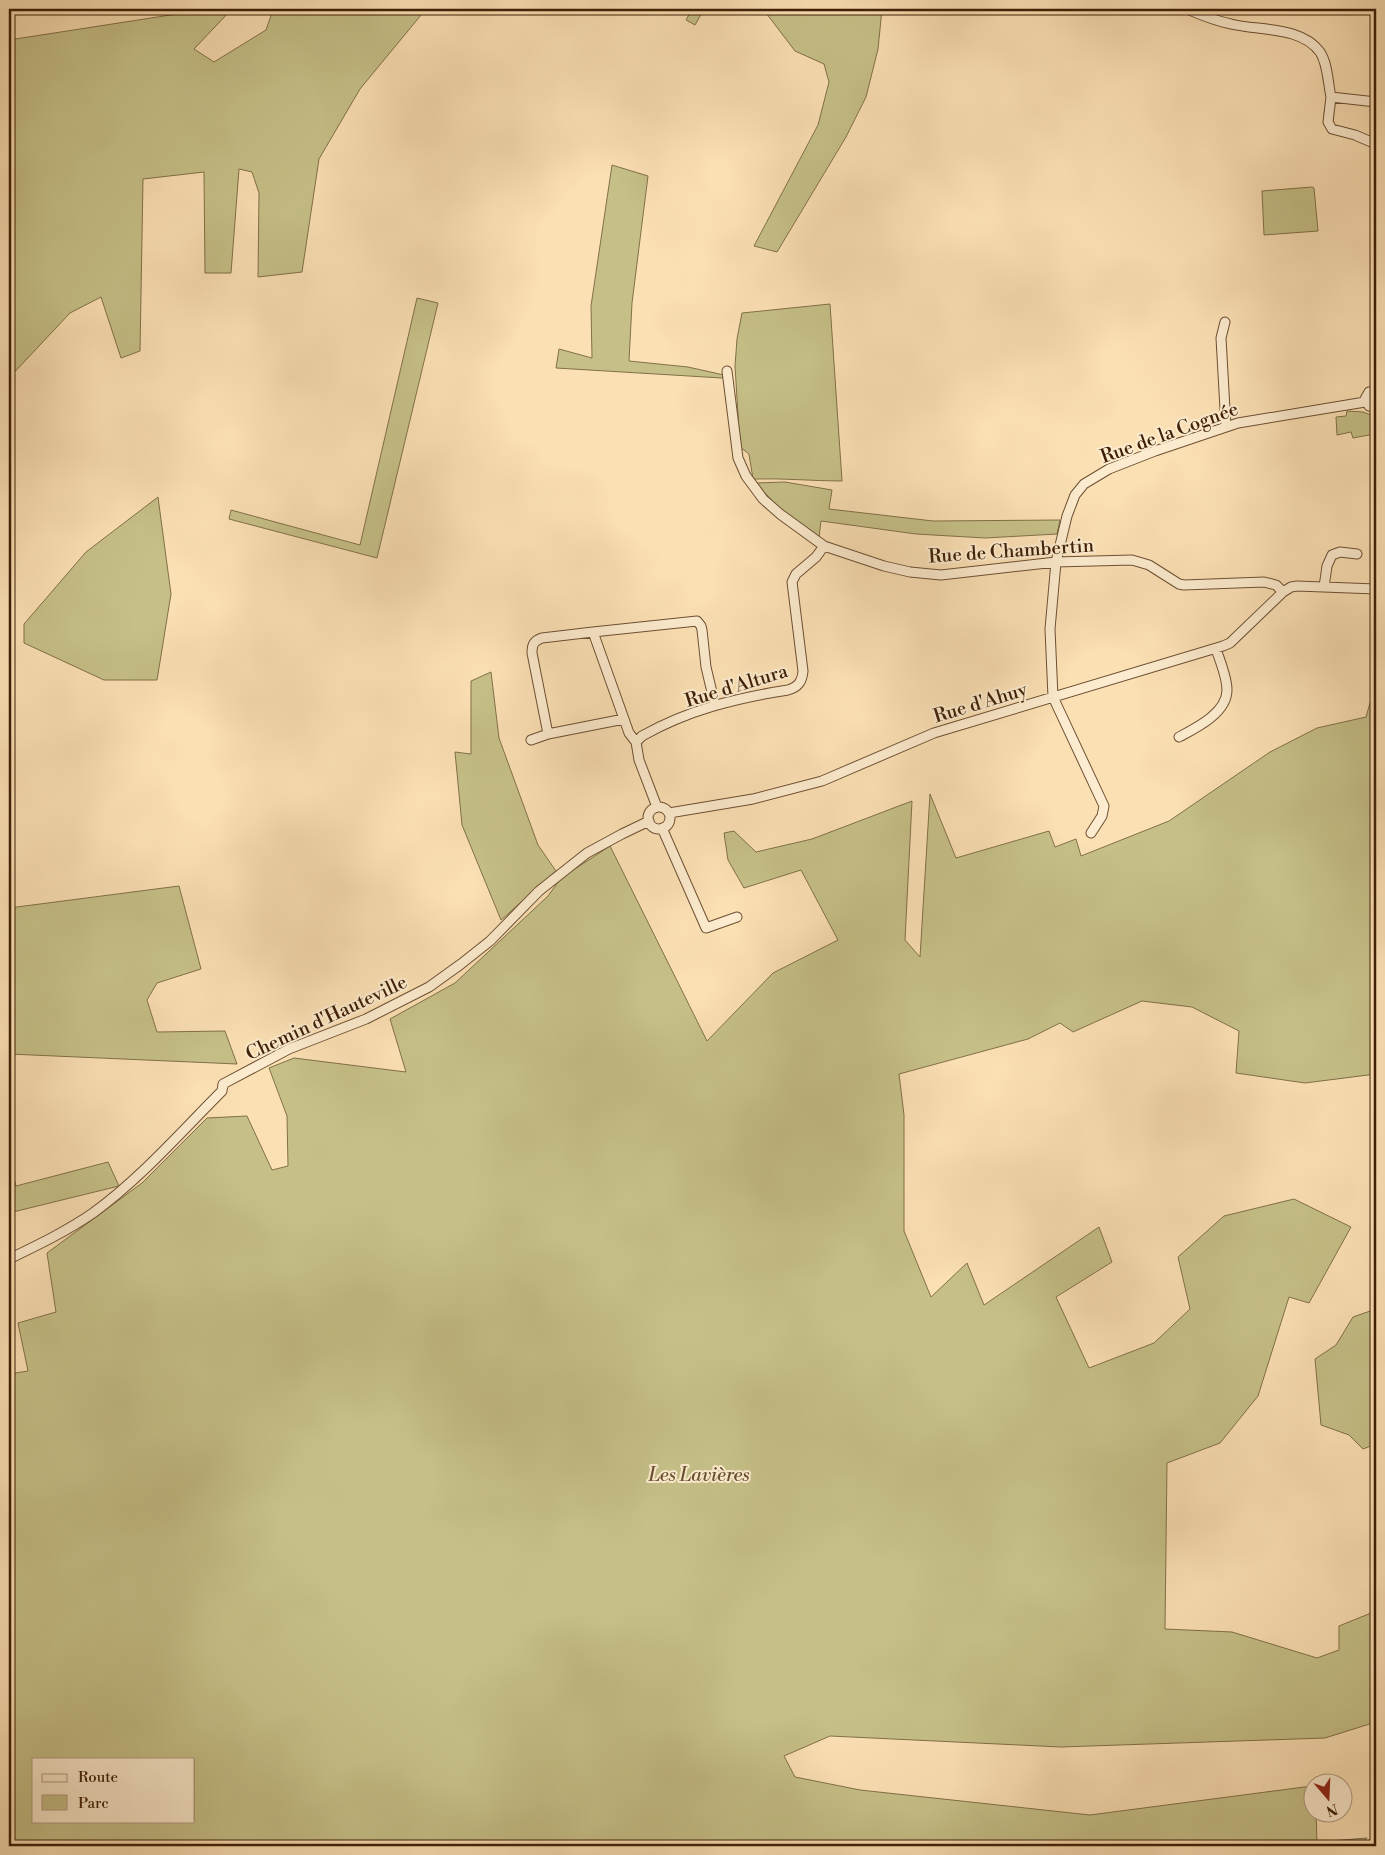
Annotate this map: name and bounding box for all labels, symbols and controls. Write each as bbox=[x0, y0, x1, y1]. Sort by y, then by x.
street label: Rue de la Cognée bbox=[1097, 397, 1242, 469]
street label: Rue de Chambertin bbox=[927, 533, 1095, 569]
street label: Rue d'Altura bbox=[682, 659, 791, 713]
street label: Rue d'Ahuy bbox=[930, 677, 1031, 729]
street label: Chemin d'Hauteville bbox=[242, 970, 411, 1066]
park label: Les Lavières bbox=[647, 1463, 750, 1487]
legend bbox=[32, 1758, 195, 1822]
text: Route bbox=[78, 1768, 118, 1787]
north arrow bbox=[1302, 1772, 1352, 1822]
text: Parc bbox=[78, 1794, 109, 1813]
text: N bbox=[1324, 1799, 1340, 1820]

